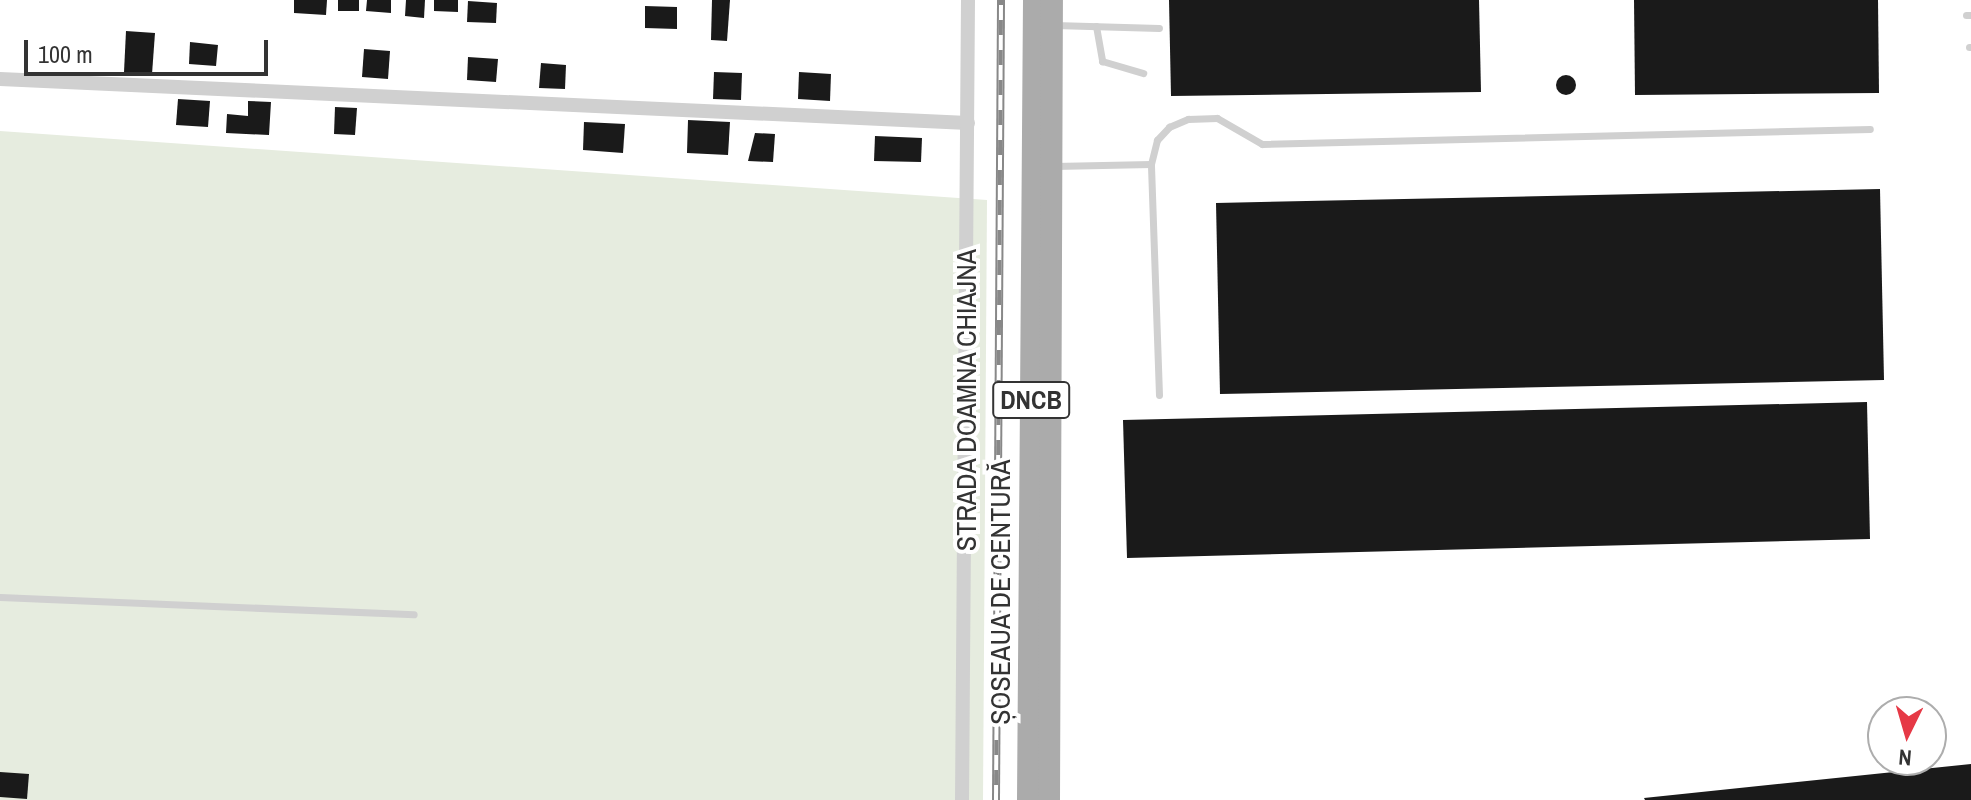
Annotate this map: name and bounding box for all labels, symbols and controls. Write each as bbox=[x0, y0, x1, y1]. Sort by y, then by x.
scale bar bbox=[28, 24, 272, 74]
text: 100 m bbox=[38, 38, 93, 70]
street label: STRADA DOAMNA CHIAJNA bbox=[949, 248, 983, 552]
road number: DNCB bbox=[991, 378, 1071, 422]
street label: ȘOSEAUA DE CENTURĂ bbox=[983, 459, 1017, 725]
north arrow bbox=[1867, 696, 1947, 776]
text: N bbox=[1897, 742, 1913, 773]

